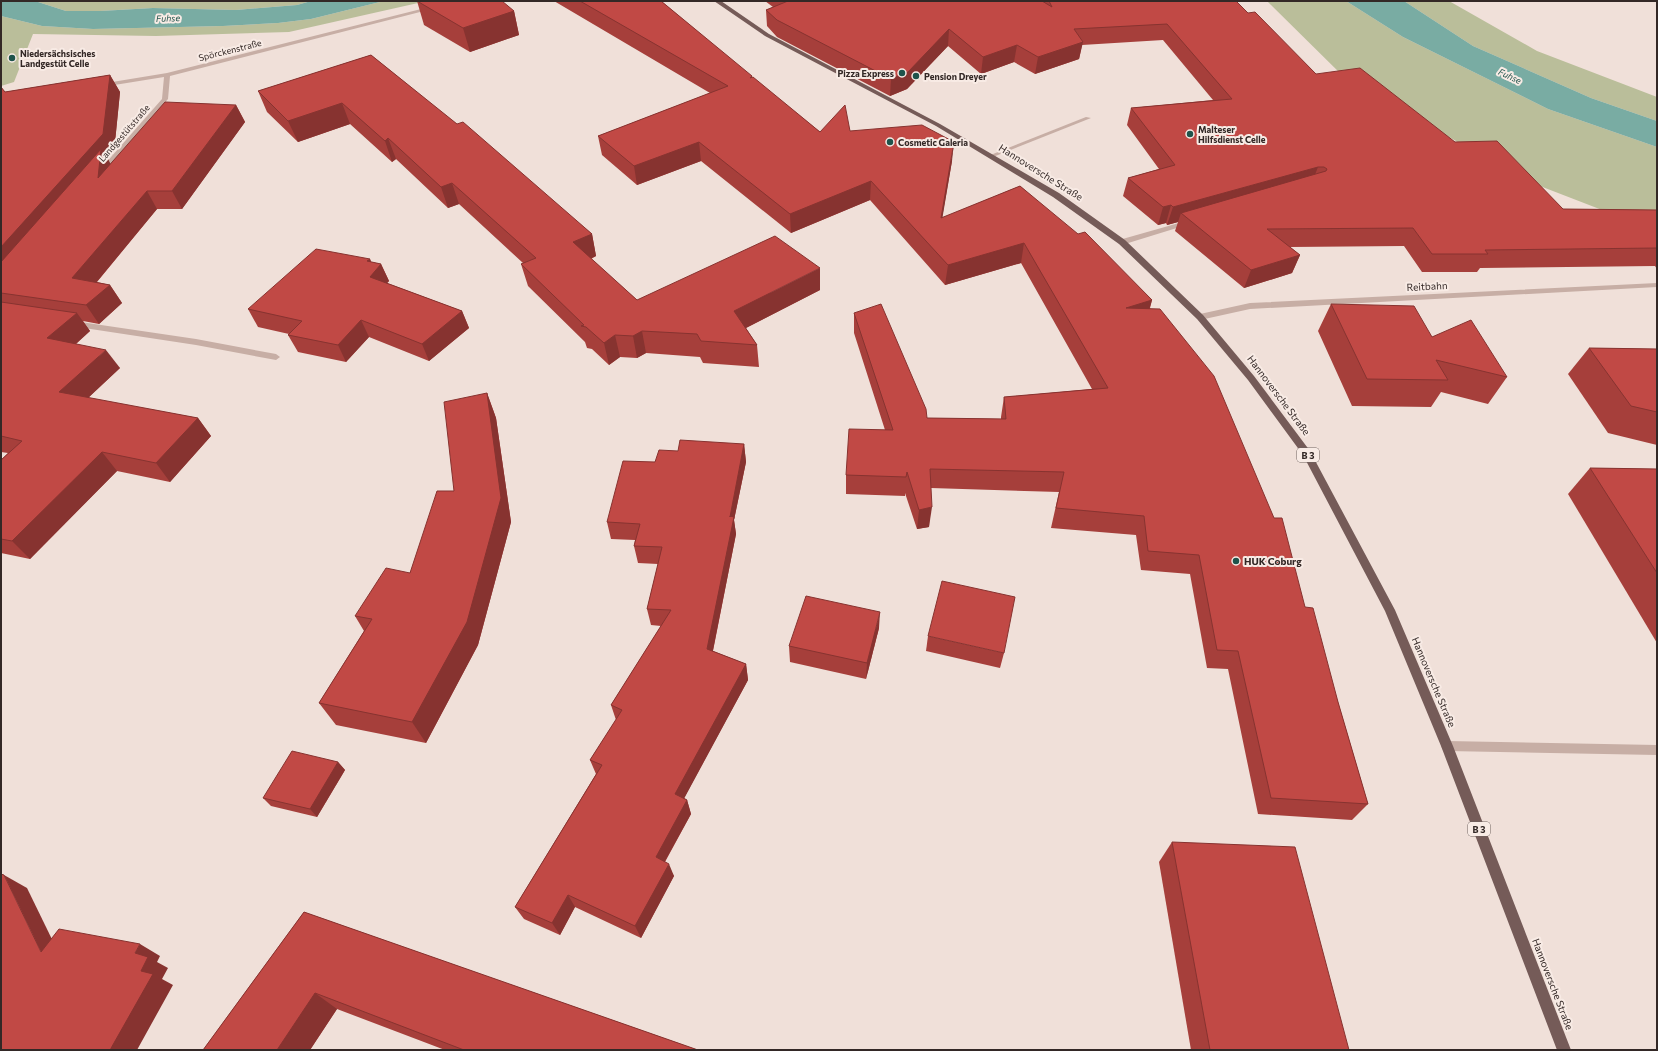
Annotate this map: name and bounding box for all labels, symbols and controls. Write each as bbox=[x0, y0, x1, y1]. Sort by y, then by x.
water label: Fuhse bbox=[156, 12, 180, 24]
street label: Spörckenstraße bbox=[197, 37, 263, 63]
place label: Niedersächsisches Landgestüt Celle bbox=[20, 48, 95, 69]
marker: Niedersächsisches Landgestüt Celle bbox=[7, 53, 17, 63]
water label: Fuhse bbox=[1497, 66, 1523, 86]
place label: Pizza Express bbox=[837, 68, 894, 79]
marker: Pizza Express bbox=[897, 68, 907, 78]
marker: Pension Dreyer bbox=[911, 71, 921, 81]
place label: Pension Dreyer bbox=[924, 71, 987, 82]
street label: Landgestütstraße bbox=[96, 102, 152, 164]
place label: Malteser Hilfsdienst Celle bbox=[1198, 124, 1266, 145]
marker: Malteser Hilfsdienst Celle bbox=[1185, 129, 1195, 139]
marker: Cosmetic Galeria bbox=[885, 137, 895, 147]
place label: Cosmetic Galeria bbox=[898, 137, 968, 148]
street label: Hannoversche Straße bbox=[997, 141, 1085, 203]
street label: Reitbahn bbox=[1406, 279, 1448, 293]
street label: Hannoversche Straße bbox=[1245, 353, 1313, 437]
road number: B 3 bbox=[1297, 448, 1319, 462]
place label: HUK Coburg bbox=[1244, 555, 1302, 567]
marker: HUK Coburg bbox=[1231, 556, 1241, 566]
street label: Hannoversche Straße bbox=[1410, 635, 1458, 729]
road number: B 3 bbox=[1468, 822, 1490, 836]
street label: Hannoversche Straße bbox=[1530, 937, 1576, 1031]

